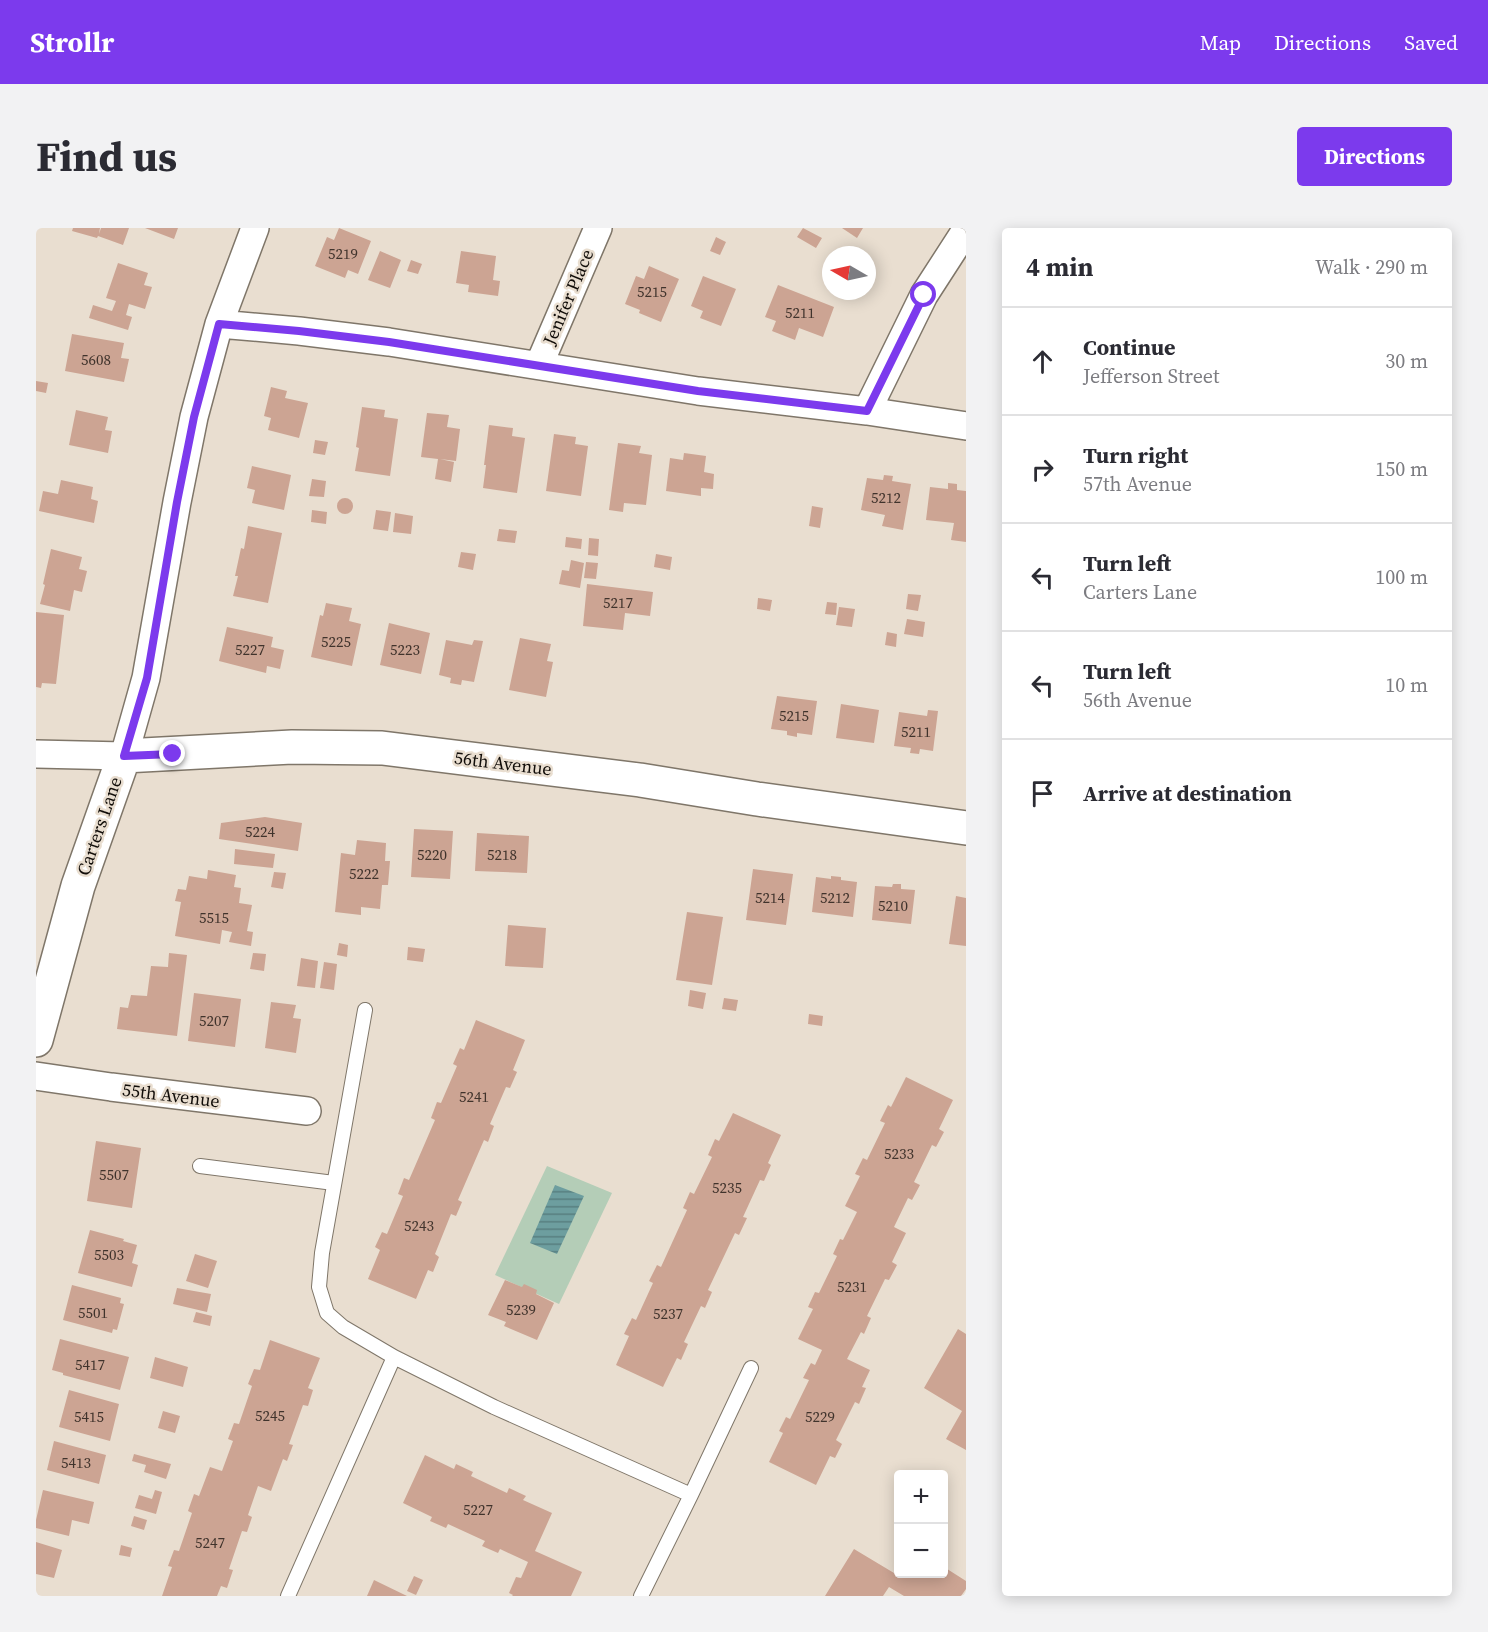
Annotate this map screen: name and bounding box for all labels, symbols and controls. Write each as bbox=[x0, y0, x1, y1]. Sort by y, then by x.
text: Strollr bbox=[30, 23, 114, 61]
text: Map bbox=[1200, 28, 1241, 57]
text: Directions bbox=[1274, 28, 1371, 57]
text: Saved bbox=[1404, 28, 1458, 57]
text: Find us bbox=[36, 127, 177, 185]
button: Directions bbox=[1297, 127, 1452, 186]
house number: 5219 bbox=[328, 243, 358, 264]
street label: Jenifer Place bbox=[536, 245, 599, 350]
north arrow bbox=[822, 246, 876, 300]
text: 4 min bbox=[1026, 249, 1093, 285]
text: Walk · 290 m bbox=[1315, 253, 1428, 281]
house number: 5215 bbox=[637, 281, 667, 302]
route start bbox=[910, 281, 936, 307]
house number: 5211 bbox=[785, 302, 815, 323]
text: Continue bbox=[1083, 332, 1176, 362]
icon: ahead bbox=[1026, 345, 1059, 378]
text: 30 m bbox=[1385, 347, 1428, 375]
house number: 5608 bbox=[81, 349, 111, 370]
text: Jefferson Street bbox=[1083, 362, 1220, 390]
text: Turn right bbox=[1083, 440, 1188, 470]
icon: right bbox=[1026, 453, 1059, 486]
text: 150 m bbox=[1375, 455, 1428, 483]
text: 57th Avenue bbox=[1083, 470, 1192, 498]
house number: 5212 bbox=[871, 487, 901, 508]
text: Turn left bbox=[1083, 548, 1171, 578]
icon: left bbox=[1026, 561, 1059, 594]
text: 100 m bbox=[1375, 563, 1428, 591]
text: Carters Lane bbox=[1083, 578, 1197, 606]
house number: 5217 bbox=[603, 592, 633, 613]
house number: 5225 bbox=[321, 631, 351, 652]
house number: 5227 bbox=[235, 639, 265, 660]
house number: 5223 bbox=[390, 639, 420, 660]
text: Turn left bbox=[1083, 656, 1171, 686]
icon: left bbox=[1026, 669, 1059, 702]
text: 10 m bbox=[1385, 671, 1428, 699]
text: 56th Avenue bbox=[1083, 686, 1192, 714]
house number: 5215 bbox=[779, 705, 809, 726]
house number: 5211 bbox=[901, 721, 931, 742]
route end bbox=[159, 740, 185, 766]
street label: 56th Avenue bbox=[453, 745, 553, 781]
street label: Carters Lane bbox=[70, 773, 128, 879]
icon: arrive bbox=[1026, 777, 1059, 810]
text: Arrive at destination bbox=[1083, 778, 1292, 808]
house number: 5224 bbox=[245, 821, 275, 842]
house number: 5220 bbox=[417, 844, 447, 865]
house number: 5218 bbox=[487, 844, 517, 865]
house number: 5222 bbox=[349, 863, 379, 884]
house number: 5214 bbox=[755, 887, 785, 908]
house number: 5212 bbox=[820, 887, 850, 908]
house number: 5210 bbox=[878, 895, 908, 916]
house number: 5515 bbox=[199, 907, 229, 928]
house number: 5207 bbox=[199, 1010, 229, 1031]
street label: 55th Avenue bbox=[121, 1077, 221, 1113]
house number: 5241 bbox=[459, 1086, 489, 1107]
house number: 5233 bbox=[884, 1143, 914, 1164]
house number: 5507 bbox=[99, 1164, 129, 1185]
house number: 5235 bbox=[712, 1177, 742, 1198]
house number: 5243 bbox=[404, 1215, 434, 1236]
house number: 5503 bbox=[94, 1244, 124, 1265]
house number: 5231 bbox=[837, 1276, 867, 1297]
house number: 5239 bbox=[506, 1299, 536, 1320]
house number: 5501 bbox=[78, 1302, 108, 1323]
house number: 5237 bbox=[653, 1303, 683, 1324]
house number: 5417 bbox=[75, 1354, 105, 1375]
house number: 5245 bbox=[255, 1405, 285, 1426]
house number: 5415 bbox=[74, 1406, 104, 1427]
house number: 5229 bbox=[805, 1406, 835, 1427]
house number: 5413 bbox=[61, 1452, 91, 1473]
map controls bbox=[894, 1470, 948, 1578]
button: + bbox=[894, 1470, 948, 1524]
house number: 5227 bbox=[463, 1499, 493, 1520]
button: − bbox=[894, 1524, 948, 1578]
house number: 5247 bbox=[195, 1532, 225, 1553]

